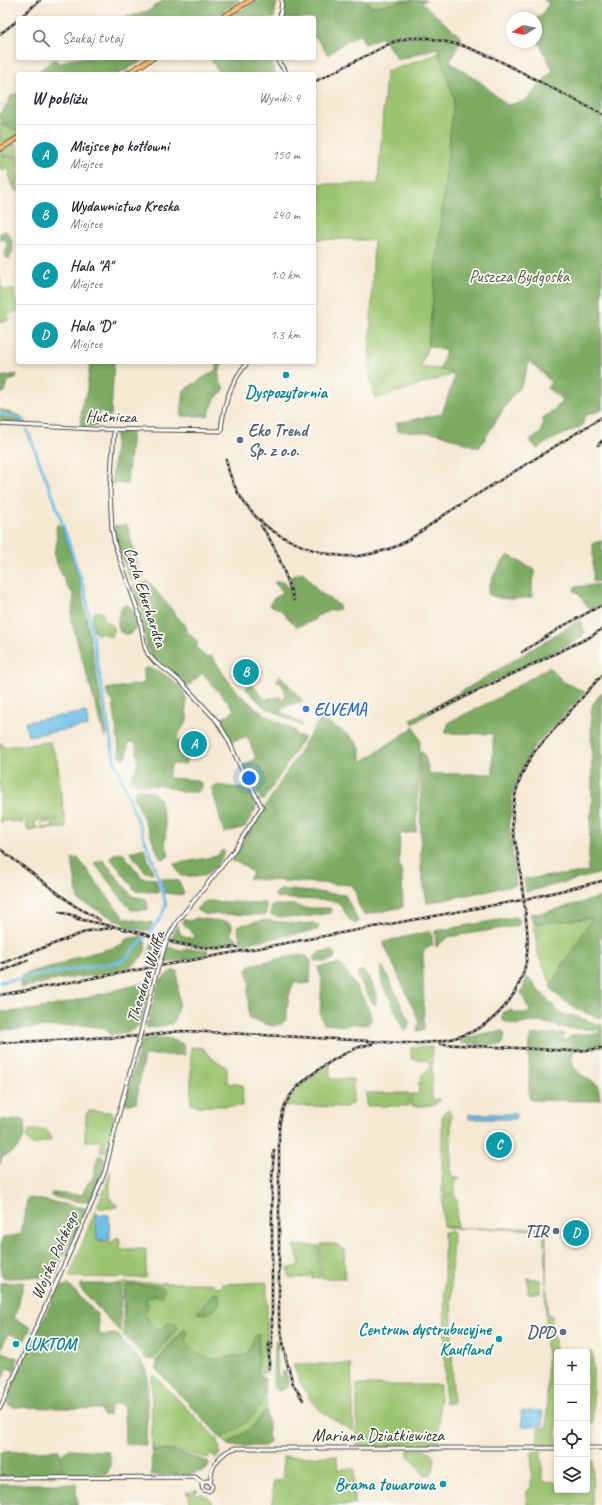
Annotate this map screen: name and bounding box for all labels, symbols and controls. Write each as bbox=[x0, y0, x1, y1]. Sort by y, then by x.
north arrow bbox=[506, 12, 542, 48]
search box bbox=[16, 16, 316, 60]
icon: search bbox=[30, 27, 52, 49]
text: Szukaj tutaj bbox=[62, 29, 123, 48]
text: W pobliżu bbox=[32, 88, 87, 109]
text: Wyniki: 4 bbox=[259, 90, 300, 106]
text: Miejsce po kotłowni bbox=[70, 137, 169, 156]
text: A bbox=[42, 147, 48, 163]
text: 150 m bbox=[272, 147, 300, 163]
text: Miejsce bbox=[70, 156, 102, 172]
text: Wydawnictwo Kreska bbox=[70, 197, 179, 216]
text: B bbox=[42, 207, 48, 223]
text: 240 m bbox=[272, 207, 300, 223]
text: Miejsce bbox=[70, 216, 102, 232]
text: Hala "A" bbox=[70, 257, 113, 276]
park label: Puszcza Bydgoska bbox=[469, 266, 571, 287]
text: C bbox=[42, 267, 48, 283]
text: 1.0 km bbox=[270, 267, 300, 283]
text: Miejsce bbox=[70, 276, 102, 292]
text: Hala "D" bbox=[70, 317, 114, 336]
text: D bbox=[41, 327, 49, 343]
text: 1.3 km bbox=[270, 327, 300, 343]
text: Miejsce bbox=[70, 336, 102, 352]
marker: Dyspozytornia bbox=[281, 370, 291, 380]
place label: Dyspozytornia bbox=[245, 382, 329, 403]
street label: Hutnicza bbox=[85, 406, 139, 427]
place label: Eko Trend Sp. z o.o. bbox=[248, 420, 310, 461]
marker: Eko Trend Sp. z o.o. bbox=[235, 435, 245, 445]
street label: Carla Eberhardta bbox=[119, 545, 172, 651]
pin: B bbox=[233, 657, 259, 687]
place label: ELVEMA bbox=[314, 699, 368, 720]
marker: ELVEMA bbox=[301, 704, 311, 714]
pin: A bbox=[181, 729, 207, 759]
your location bbox=[239, 768, 259, 788]
street label: Theodora Wulffa bbox=[122, 927, 170, 1026]
pin: C bbox=[486, 1130, 512, 1160]
street label: Wojska Polskiego bbox=[26, 1207, 83, 1302]
pin: D bbox=[563, 1218, 589, 1248]
place label: TIR bbox=[525, 1221, 551, 1242]
marker: TIR bbox=[551, 1226, 561, 1236]
place label: Centrum dystrubucyjne Kaufland bbox=[358, 1319, 494, 1360]
place label: DPD bbox=[527, 1322, 557, 1343]
marker: DPD bbox=[558, 1327, 568, 1337]
place label: LUKTOM bbox=[24, 1334, 78, 1355]
marker: Centrum dystrubucyjne Kaufland bbox=[494, 1334, 504, 1344]
marker: LUKTOM bbox=[11, 1339, 21, 1349]
map controls bbox=[554, 1349, 590, 1493]
button: + bbox=[554, 1349, 590, 1385]
button: − bbox=[554, 1385, 590, 1421]
button: locate bbox=[554, 1421, 590, 1457]
street label: Mariana Dziatkiewicza bbox=[312, 1425, 445, 1446]
button: layers bbox=[554, 1457, 590, 1493]
place label: Brama towarowa bbox=[335, 1474, 437, 1495]
marker: Brama towarowa bbox=[438, 1479, 448, 1489]

